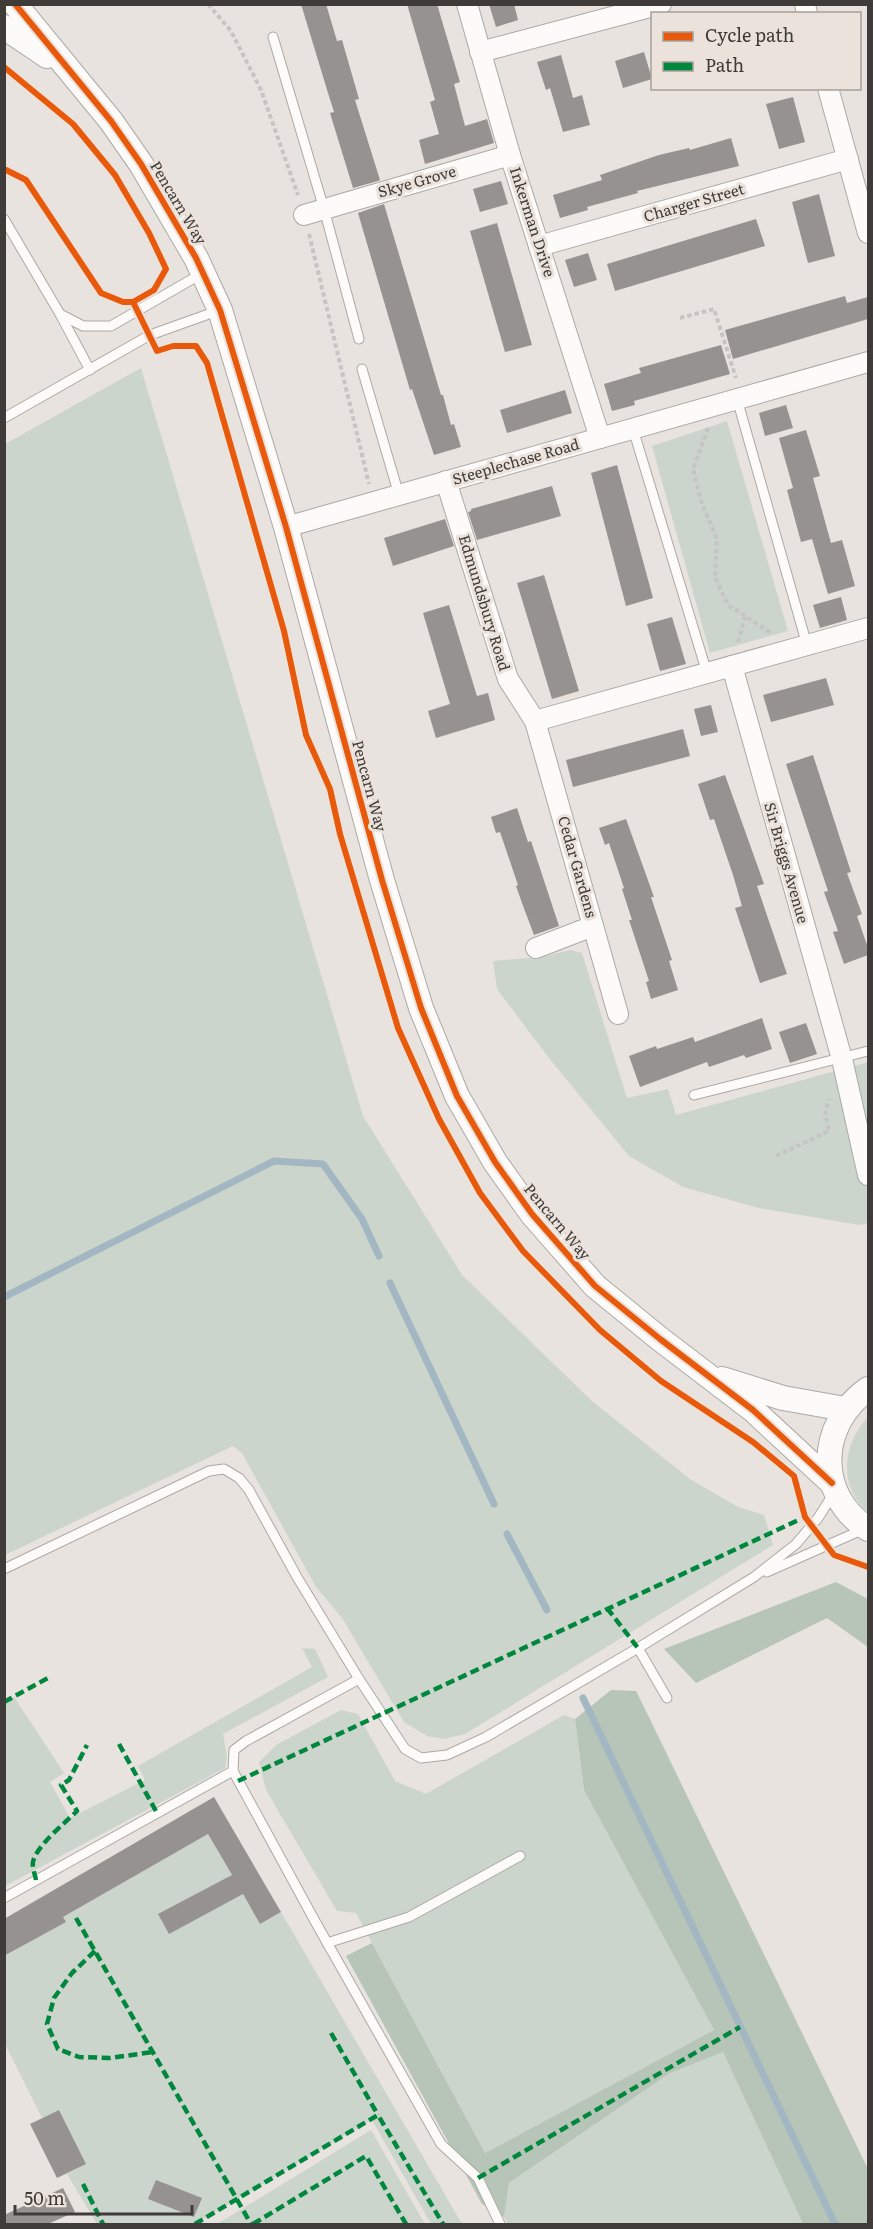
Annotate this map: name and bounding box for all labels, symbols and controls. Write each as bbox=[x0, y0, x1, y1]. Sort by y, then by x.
legend bbox=[651, 12, 861, 90]
text: Cycle path bbox=[705, 21, 794, 48]
text: Path bbox=[705, 51, 744, 78]
street label: Pencarn Way bbox=[145, 156, 214, 249]
street label: Skye Grove bbox=[375, 158, 458, 203]
street label: Inkerman Drive bbox=[505, 163, 562, 280]
street label: Charger Street bbox=[640, 176, 747, 227]
street label: Steeplechase Road bbox=[449, 431, 582, 490]
street label: Edmundsbury Road bbox=[454, 532, 517, 674]
street label: Pencarn Way bbox=[347, 737, 394, 834]
street label: Sir Briggs Avenue bbox=[759, 799, 816, 926]
street label: Cedar Gardens bbox=[553, 813, 604, 920]
street label: Pencarn Way bbox=[519, 1178, 597, 1265]
scale bar bbox=[15, 2178, 192, 2216]
text: 50 m bbox=[24, 2184, 65, 2211]

